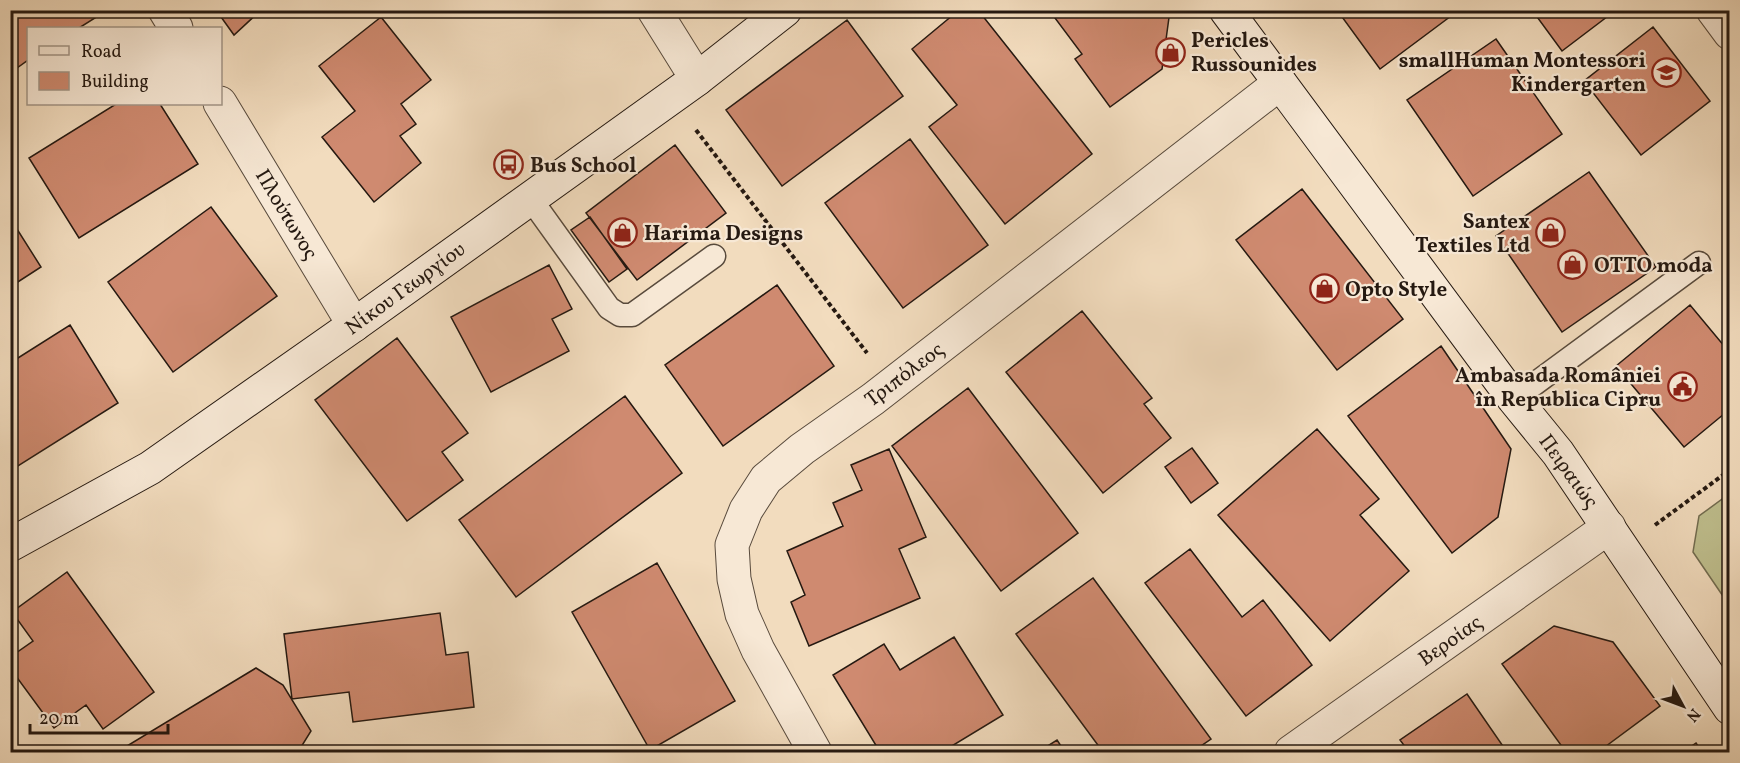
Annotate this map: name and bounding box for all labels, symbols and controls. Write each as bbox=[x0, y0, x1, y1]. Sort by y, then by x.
legend bbox=[27, 27, 222, 105]
place label: Pericles Russounides bbox=[1191, 27, 1317, 80]
shop icon: Pericles Russounides bbox=[1154, 36, 1186, 68]
text: Road bbox=[81, 40, 122, 65]
place label: smallHuman Montessori Kindergarten bbox=[1399, 47, 1646, 100]
school or university icon: smallHuman Montessori Kindergarten bbox=[1651, 56, 1683, 88]
text: Building bbox=[81, 70, 149, 95]
bus stop icon: Bus School bbox=[493, 149, 525, 181]
place label: Bus School bbox=[530, 152, 636, 181]
street label: Πλούτωνος bbox=[247, 164, 324, 266]
place label: Santex Textiles Ltd bbox=[1415, 208, 1530, 261]
shop icon: Harima Designs bbox=[607, 217, 639, 249]
shop icon: Santex Textiles Ltd bbox=[1535, 217, 1567, 249]
place label: Harima Designs bbox=[644, 220, 803, 249]
street label: Νίκου Γεωργίου bbox=[340, 236, 472, 343]
shop icon: OTTO moda bbox=[1557, 249, 1589, 281]
place label: OTTO moda bbox=[1594, 252, 1713, 281]
shop icon: Opto Style bbox=[1308, 273, 1340, 305]
place label: Opto Style bbox=[1345, 276, 1447, 305]
street label: Τριπόλεος bbox=[859, 336, 951, 415]
place label: Ambasada României în Republica Cipru bbox=[1455, 362, 1661, 415]
public building icon: Ambasada României în Republica Cipru bbox=[1666, 371, 1698, 403]
street label: Πειραιώς bbox=[1531, 429, 1605, 515]
street label: Βεροίας bbox=[1413, 609, 1489, 674]
north arrow bbox=[1653, 676, 1713, 736]
scale bar bbox=[30, 697, 168, 735]
text: N bbox=[1680, 703, 1705, 726]
text: 20 m bbox=[39, 707, 79, 732]

